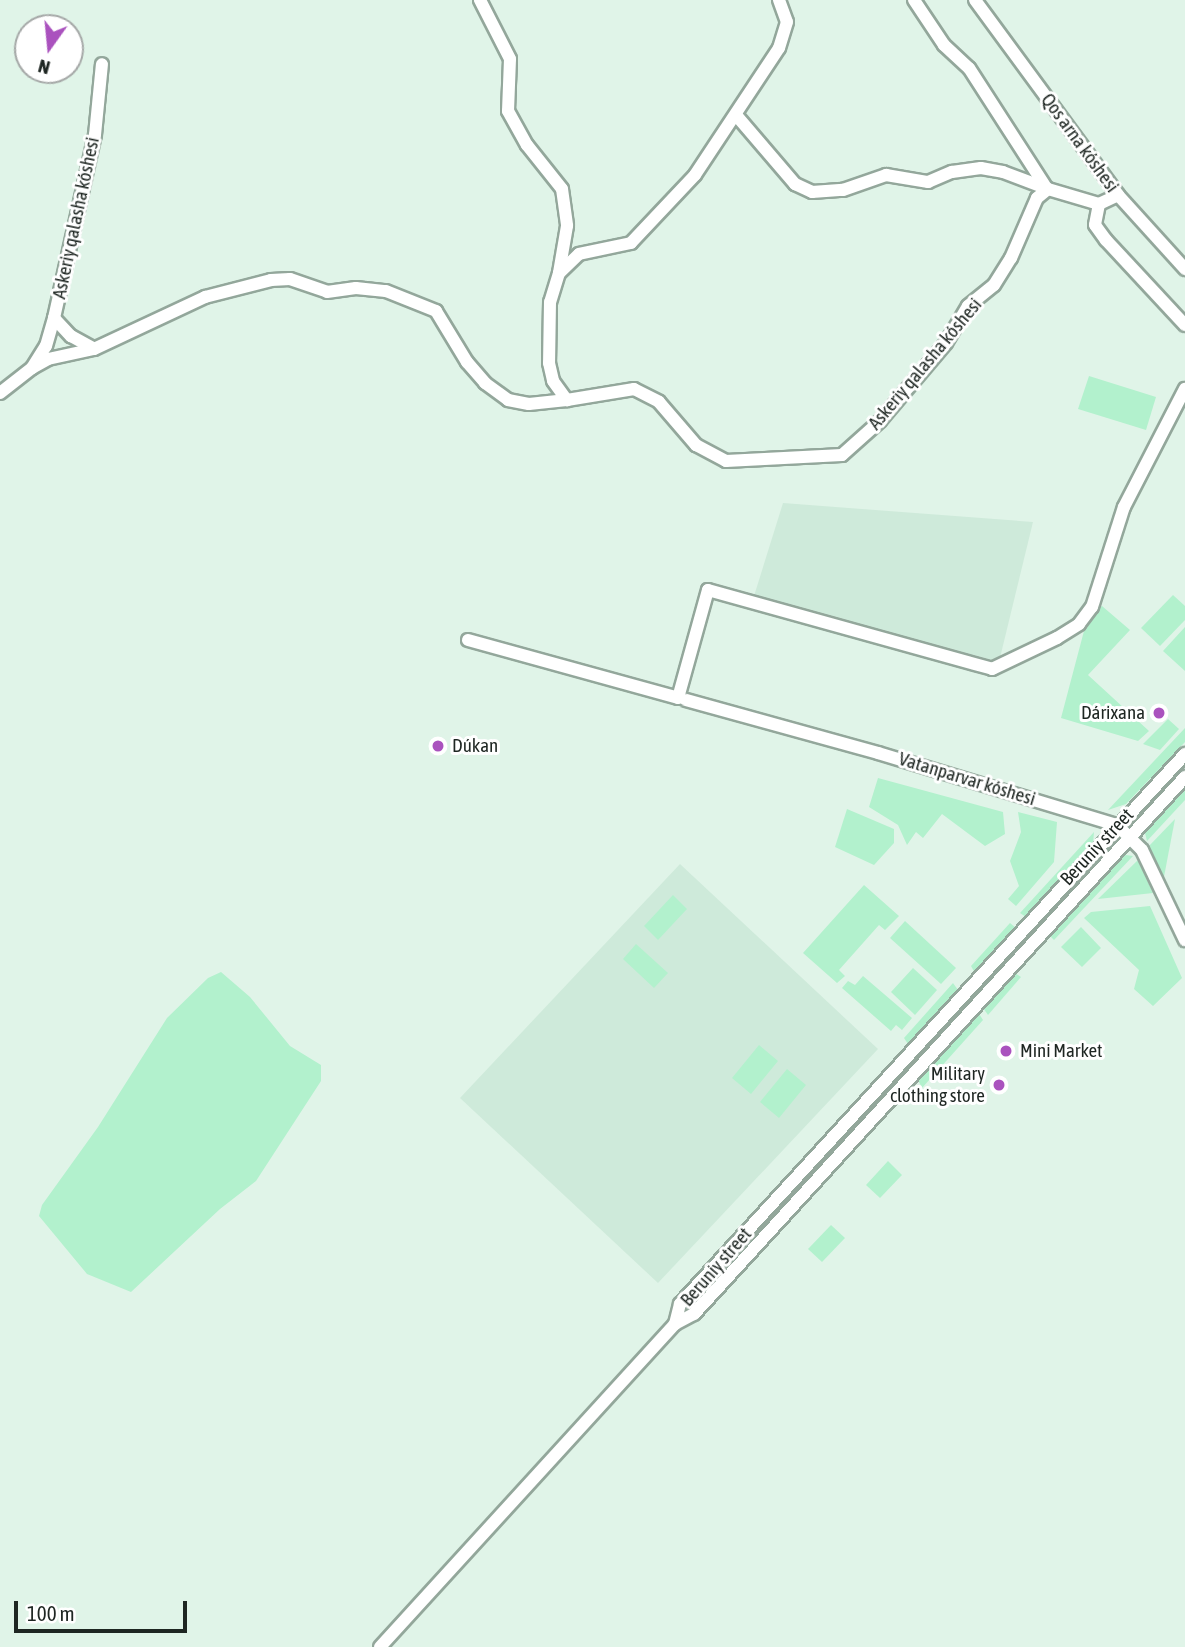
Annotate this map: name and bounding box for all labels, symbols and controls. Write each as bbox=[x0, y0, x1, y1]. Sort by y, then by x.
north arrow bbox=[14, 14, 84, 84]
text: N bbox=[36, 55, 52, 79]
street label: Qos arna kóshesi bbox=[1036, 89, 1124, 197]
street label: Askeriy qalasha kóshesi bbox=[48, 135, 104, 301]
street label: Askeriy qalasha kóshesi bbox=[863, 294, 987, 434]
place label: Dárixana bbox=[1081, 702, 1145, 724]
marker: Dárixana bbox=[1151, 705, 1167, 721]
place label: Dúkan bbox=[452, 735, 498, 757]
marker: Dúkan bbox=[430, 738, 446, 754]
street label: Vatanparvar kóshesi bbox=[896, 747, 1038, 811]
street label: Beruniy street bbox=[1056, 804, 1138, 890]
place label: Mini Market bbox=[1020, 1040, 1103, 1062]
marker: Mini Market bbox=[998, 1043, 1014, 1059]
place label: Military clothing store bbox=[890, 1063, 985, 1107]
marker: Military clothing store bbox=[991, 1077, 1007, 1093]
street label: Beruniy street bbox=[676, 1223, 756, 1311]
scale bar bbox=[18, 1588, 191, 1632]
text: 100 m bbox=[27, 1601, 75, 1625]

